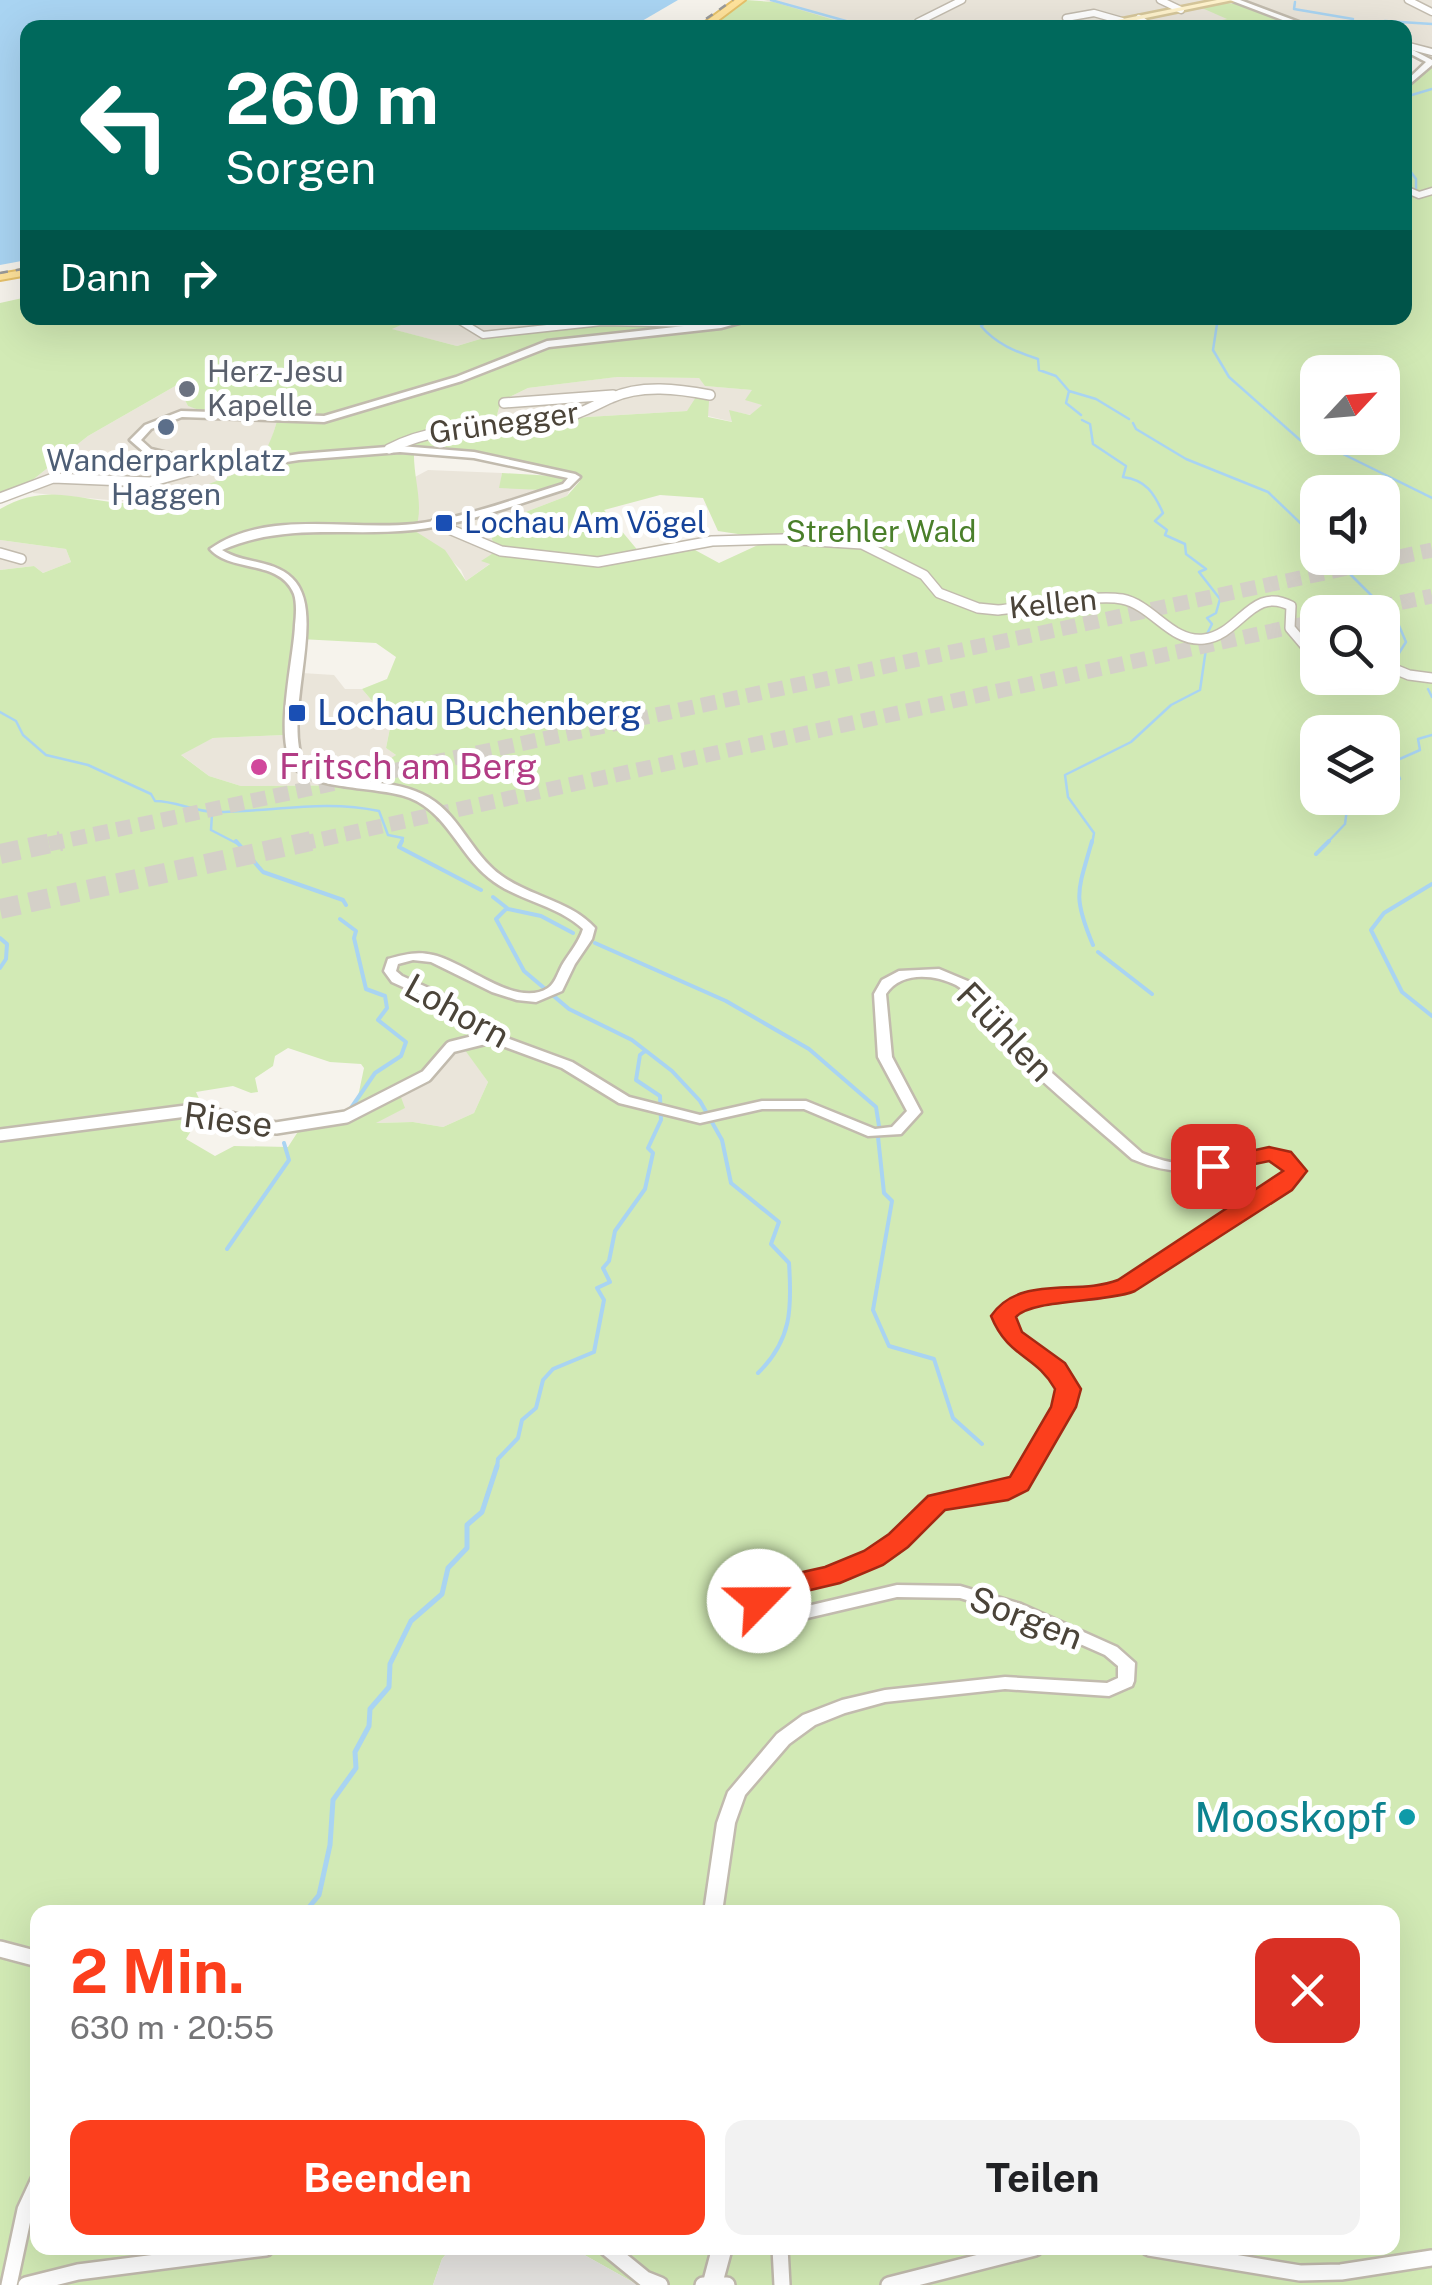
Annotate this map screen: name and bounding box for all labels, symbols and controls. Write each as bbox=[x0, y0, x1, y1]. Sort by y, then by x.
text: 260 m bbox=[225, 57, 439, 140]
icon: left bbox=[60, 60, 190, 190]
text: Sorgen bbox=[225, 141, 376, 194]
icon: right bbox=[171, 250, 226, 305]
text: Dann bbox=[60, 255, 151, 300]
place label: Herz-Jesu Kapelle bbox=[207, 353, 344, 423]
north arrow bbox=[1300, 355, 1400, 455]
map controls bbox=[1300, 355, 1400, 815]
marker: Herz-Jesu Kapelle bbox=[176, 378, 198, 400]
street label: Grünegger bbox=[427, 394, 581, 450]
marker: Wanderparkplatz Haggen bbox=[155, 416, 177, 438]
place label: Wanderparkplatz Haggen bbox=[46, 442, 286, 512]
button: sound bbox=[1300, 475, 1400, 575]
place label: Lochau Am Vögel bbox=[464, 504, 706, 540]
marker: Lochau Am Vögel bbox=[433, 512, 455, 534]
park label: Strehler Wald bbox=[786, 513, 976, 549]
street label: Kellen bbox=[1007, 581, 1098, 626]
button: search bbox=[1300, 595, 1400, 695]
place label: Lochau Buchenberg bbox=[317, 692, 642, 733]
marker: Lochau Buchenberg bbox=[286, 702, 308, 724]
button: layers bbox=[1300, 715, 1400, 815]
place label: Fritsch am Berg bbox=[279, 746, 537, 787]
marker: Fritsch am Berg bbox=[248, 756, 270, 778]
street label: Lohorn bbox=[398, 965, 517, 1056]
street label: Flühlen bbox=[948, 974, 1062, 1090]
street label: Riese bbox=[181, 1094, 275, 1145]
pin bbox=[1171, 1124, 1256, 1209]
icon: arrive bbox=[1186, 1139, 1241, 1194]
position arrow bbox=[707, 1549, 811, 1653]
street label: Sorgen bbox=[964, 1577, 1088, 1658]
place label: Mooskopf bbox=[1194, 1792, 1387, 1841]
marker: Mooskopf bbox=[1396, 1806, 1418, 1828]
text: 2 Min. bbox=[70, 1936, 245, 2007]
button: close bbox=[1255, 1938, 1360, 2043]
text: 630 m · 20:55 bbox=[70, 2009, 274, 2046]
button: Beenden bbox=[70, 2120, 705, 2235]
button: Teilen bbox=[725, 2120, 1360, 2235]

